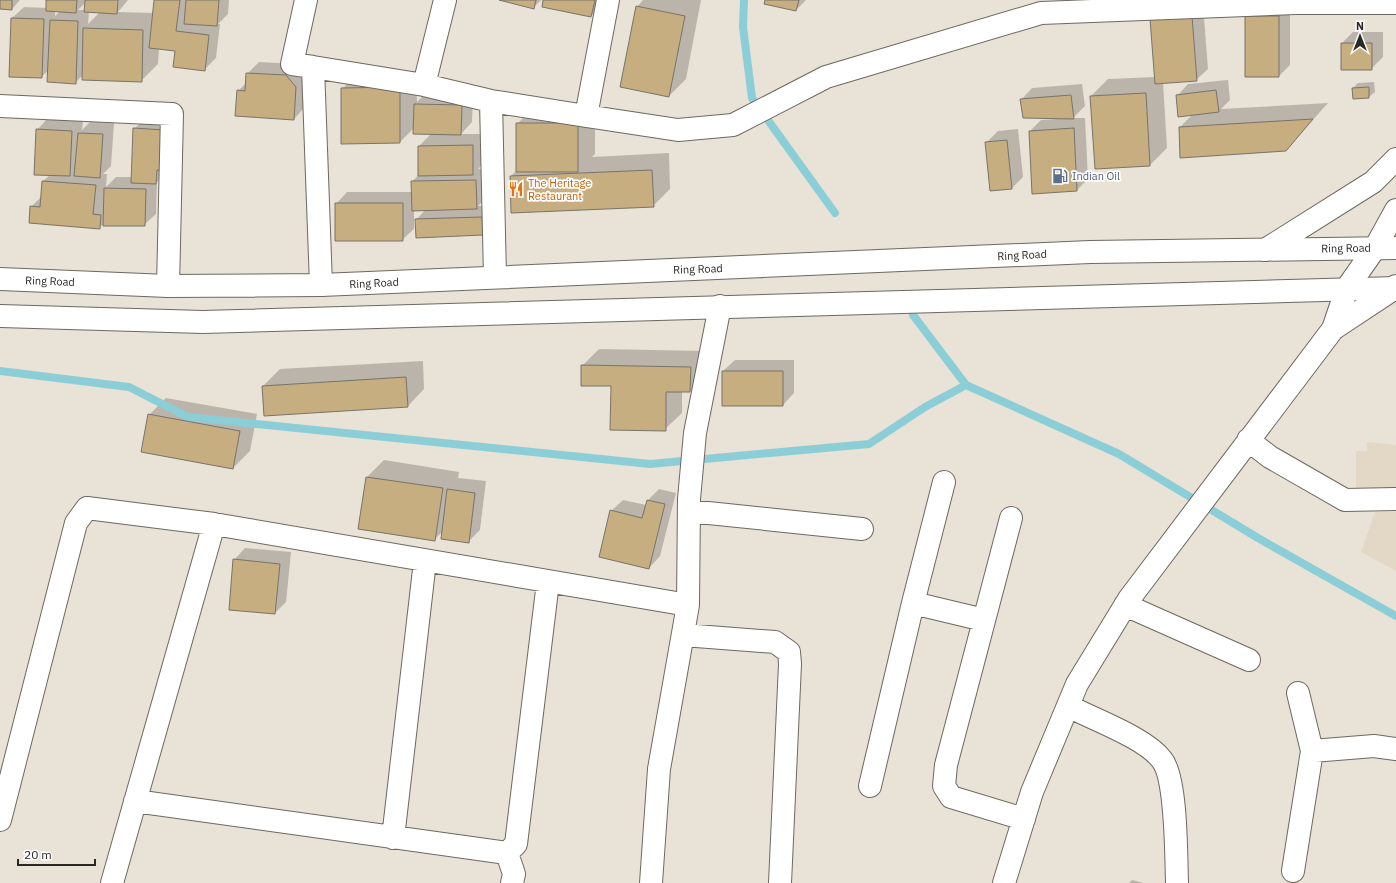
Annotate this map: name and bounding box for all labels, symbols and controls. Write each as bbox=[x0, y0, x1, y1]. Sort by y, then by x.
north arrow bbox=[1340, 16, 1380, 56]
text: N bbox=[1356, 19, 1364, 33]
fuel station icon: Indian Oil bbox=[1051, 167, 1069, 185]
place label: Indian Oil bbox=[1072, 169, 1120, 183]
place label: The Heritage Restaurant bbox=[528, 176, 591, 203]
restaurant icon: The Heritage Restaurant bbox=[507, 180, 525, 198]
street label: Ring Road bbox=[1321, 241, 1371, 255]
street label: Ring Road bbox=[997, 247, 1047, 263]
street label: Ring Road bbox=[673, 261, 723, 277]
street label: Ring Road bbox=[25, 273, 75, 289]
street label: Ring Road bbox=[349, 275, 399, 291]
scale bar bbox=[18, 841, 95, 867]
text: 20 m bbox=[24, 847, 52, 862]

